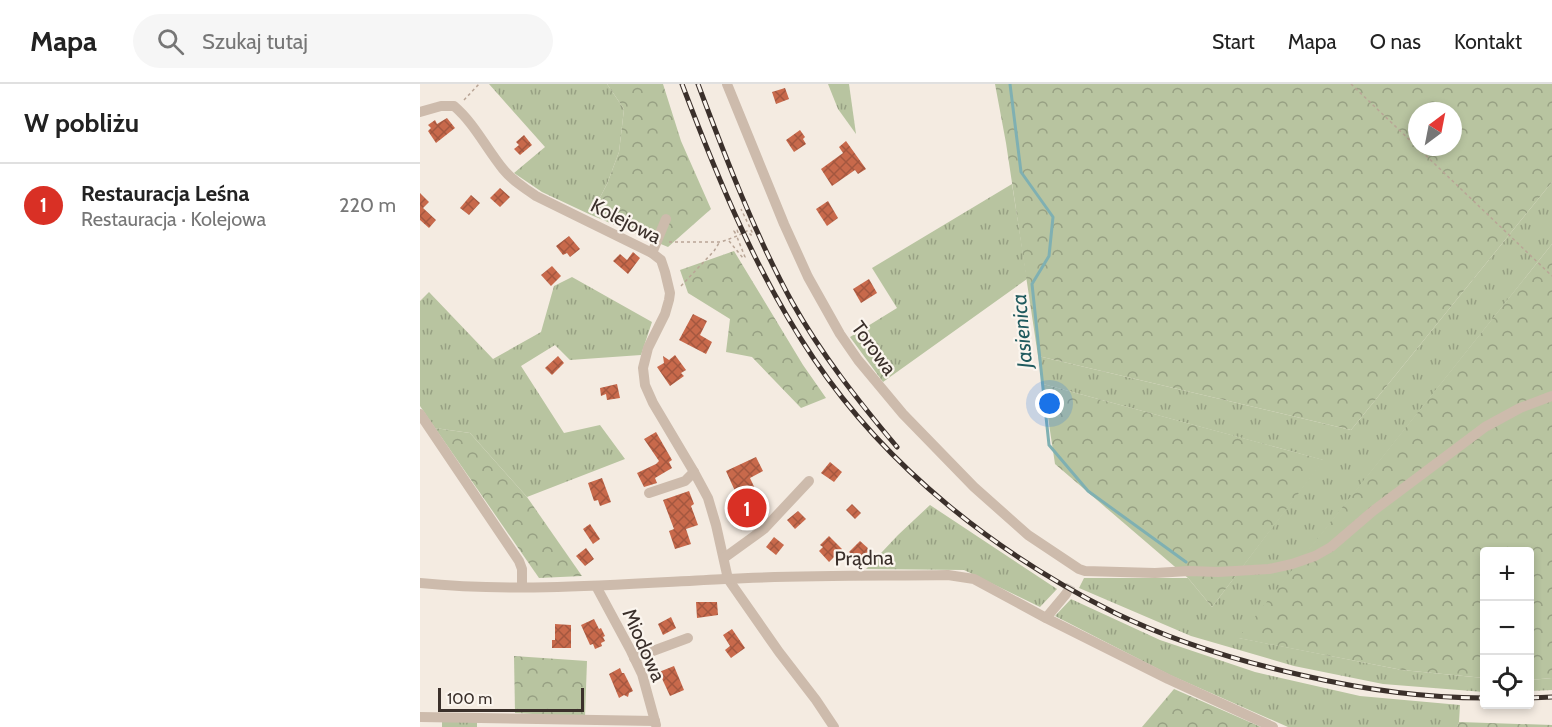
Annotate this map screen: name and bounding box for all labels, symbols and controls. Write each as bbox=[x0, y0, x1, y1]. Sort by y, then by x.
search box bbox=[133, 14, 553, 68]
text: Mapa bbox=[30, 24, 97, 58]
icon: search bbox=[154, 25, 187, 58]
text: Szukaj tutaj bbox=[202, 28, 308, 55]
text: Start bbox=[1212, 29, 1255, 54]
text: Mapa bbox=[1288, 29, 1337, 54]
text: O nas bbox=[1370, 29, 1421, 54]
text: Kontakt bbox=[1454, 29, 1522, 54]
north arrow bbox=[1408, 102, 1462, 156]
text: W pobliżu bbox=[24, 107, 139, 139]
text: Restauracja Leśna bbox=[81, 180, 249, 207]
text: 1 bbox=[40, 193, 47, 217]
text: 220 m bbox=[339, 193, 396, 217]
street label: Kolejowa bbox=[587, 193, 666, 249]
text: Restauracja · Kolejowa bbox=[81, 207, 266, 231]
water label: Jasienica bbox=[1006, 293, 1037, 371]
street label: Torowa bbox=[846, 316, 902, 380]
your location bbox=[1035, 389, 1064, 418]
pin: 1 bbox=[728, 486, 766, 530]
street label: Prądna bbox=[834, 545, 894, 571]
map controls bbox=[1480, 547, 1534, 709]
button: + bbox=[1480, 547, 1534, 601]
button: − bbox=[1480, 601, 1534, 655]
street label: Miodowa bbox=[617, 605, 671, 686]
button: locate bbox=[1480, 655, 1534, 709]
scale bar bbox=[438, 685, 584, 712]
text: 100 m bbox=[447, 689, 492, 708]

